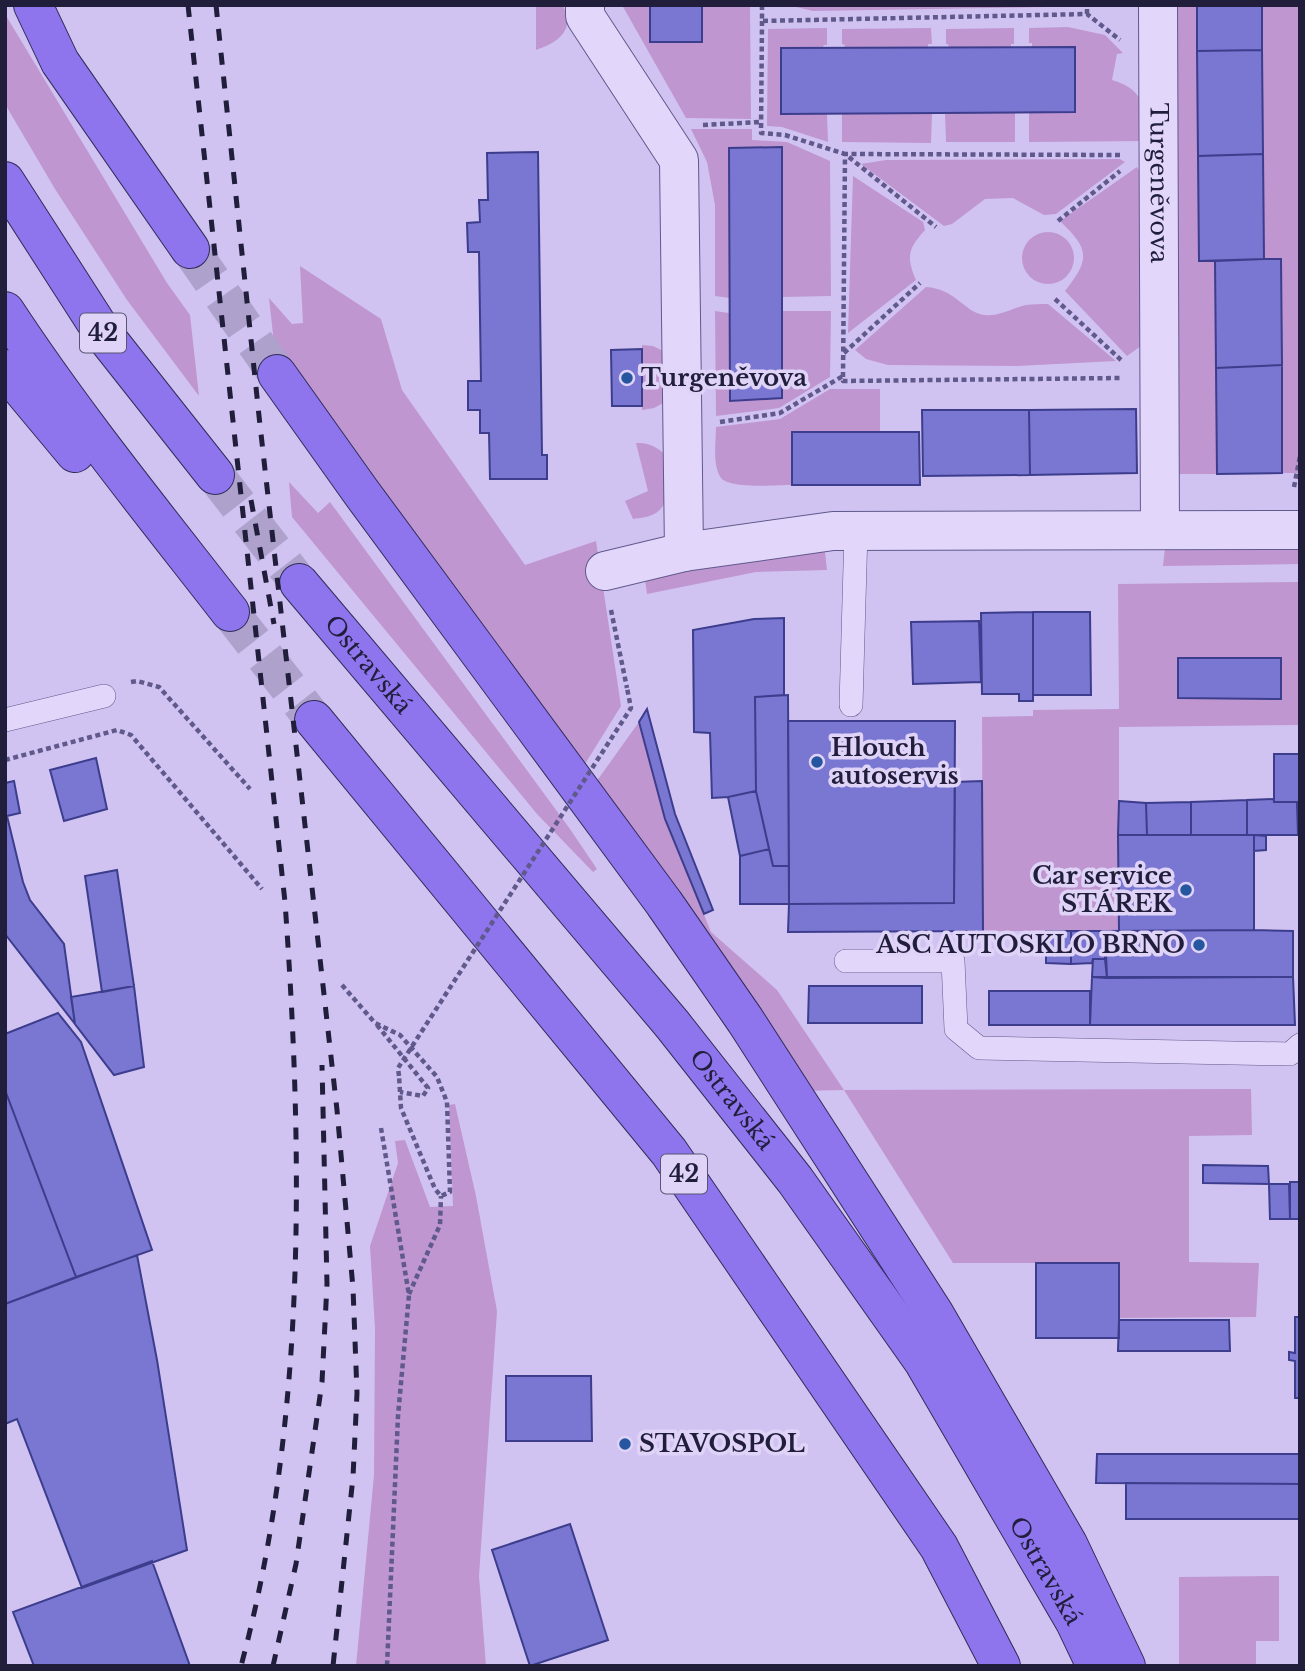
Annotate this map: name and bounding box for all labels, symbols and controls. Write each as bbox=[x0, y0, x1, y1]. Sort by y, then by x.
street label: Turgeněvova bbox=[1144, 103, 1174, 264]
road number: 42 bbox=[80, 314, 126, 352]
place label: Turgeněvova bbox=[641, 363, 807, 392]
marker: Turgeněvova bbox=[619, 370, 635, 386]
street label: Ostravská bbox=[319, 609, 419, 720]
place label: Hlouch autoservis bbox=[831, 733, 959, 790]
marker: Hlouch autoservis bbox=[809, 754, 825, 770]
place label: Car service STÁREK bbox=[1032, 861, 1173, 918]
marker: Car service STÁREK bbox=[1178, 882, 1194, 898]
place label: ASC AUTOSKLO BRNO bbox=[875, 930, 1185, 959]
marker: ASC AUTOSKLO BRNO bbox=[1191, 937, 1207, 953]
street label: Ostravská bbox=[683, 1043, 781, 1156]
road number: 42 bbox=[661, 1154, 707, 1194]
place label: STAVOSPOL bbox=[639, 1429, 805, 1458]
marker: STAVOSPOL bbox=[617, 1436, 633, 1452]
street label: Ostravská bbox=[1003, 1512, 1089, 1631]

